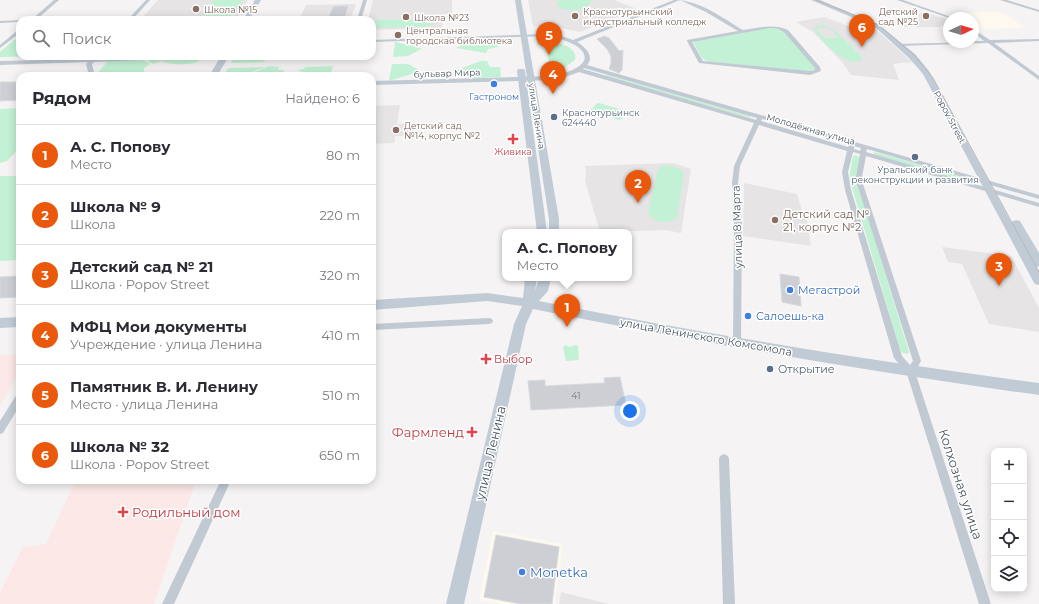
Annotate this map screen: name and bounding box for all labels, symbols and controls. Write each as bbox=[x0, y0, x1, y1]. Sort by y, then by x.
marker: Школа №15 bbox=[191, 4, 201, 14]
place label: Школа №15 bbox=[204, 4, 257, 15]
place label: Краснотурьинский индустриальный колледж bbox=[583, 6, 707, 27]
place label: Детский сад №25 bbox=[878, 6, 918, 27]
marker: Краснотурьинский индустриальный колледж bbox=[570, 11, 580, 21]
marker: Детский сад №25 bbox=[921, 11, 931, 21]
marker: Школа №23 bbox=[401, 12, 411, 22]
place label: Школа №23 bbox=[414, 12, 469, 23]
north arrow bbox=[943, 12, 979, 48]
pin: 6 bbox=[849, 14, 875, 47]
search box bbox=[16, 16, 376, 60]
pin: 5 bbox=[536, 22, 562, 55]
place label: Центральная городская библиотека bbox=[406, 25, 512, 46]
icon: search bbox=[30, 27, 52, 49]
text: Поиск bbox=[62, 29, 111, 48]
marker: Центральная городская библиотека bbox=[393, 30, 403, 40]
pin: 4 bbox=[540, 61, 566, 94]
street label: бульвар Мира bbox=[413, 66, 481, 80]
marker: Гастроном bbox=[489, 79, 499, 89]
street label: улица Ленина bbox=[526, 81, 548, 150]
text: Рядом bbox=[32, 88, 91, 108]
street label: Popov Street bbox=[932, 89, 969, 146]
text: Найдено: 6 bbox=[285, 90, 360, 106]
place label: Гастроном bbox=[469, 91, 519, 102]
place label: Краснотурьинск 624440 bbox=[562, 107, 640, 128]
street label: Молодёжная улица bbox=[765, 111, 857, 147]
marker: Краснотурьинск 624440 bbox=[549, 112, 559, 122]
place label: Детский сад №14, корпус №2 bbox=[404, 120, 480, 141]
marker: Детский сад №14, корпус №2 bbox=[391, 125, 401, 135]
marker: Живика bbox=[508, 134, 518, 144]
text: А. С. Попову bbox=[70, 137, 171, 156]
place label: Живика bbox=[494, 146, 532, 157]
text: 1 bbox=[42, 147, 48, 163]
text: 80 m bbox=[326, 147, 360, 163]
marker: Уральский банк реконструкции и развития bbox=[910, 152, 920, 162]
text: Место bbox=[70, 156, 112, 172]
place label: Уральский банк реконструкции и развития bbox=[851, 164, 979, 185]
pin: 2 bbox=[625, 170, 651, 203]
street label: улица 8 Марта bbox=[729, 185, 745, 270]
text: Школа № 9 bbox=[70, 197, 161, 216]
text: 2 bbox=[41, 207, 49, 223]
text: 220 m bbox=[319, 207, 360, 223]
place label: Детский сад № 21, корпус №2 bbox=[783, 207, 870, 234]
marker: Детский сад № 21, корпус №2 bbox=[770, 215, 780, 225]
text: Школа bbox=[70, 216, 116, 232]
popup bbox=[502, 229, 632, 281]
text: А. С. Попову bbox=[517, 238, 617, 257]
pin: 3 bbox=[986, 253, 1012, 286]
text: Детский сад № 21 bbox=[70, 257, 213, 276]
text: Место bbox=[517, 257, 559, 273]
text: 3 bbox=[41, 267, 49, 283]
text: 320 m bbox=[320, 267, 360, 283]
text: Школа · Popov Street bbox=[70, 276, 210, 292]
place label: Мегастрой bbox=[798, 283, 860, 297]
marker: Мегастрой bbox=[785, 285, 795, 295]
pin: 1 bbox=[554, 294, 580, 327]
place label: Салоешь-ка bbox=[756, 309, 824, 323]
marker: Салоешь-ка bbox=[743, 311, 753, 321]
street label: улица Ленинского Комсомола bbox=[618, 315, 793, 359]
text: МФЦ Мои документы bbox=[70, 317, 247, 336]
text: 4 bbox=[41, 327, 49, 343]
text: 410 m bbox=[321, 327, 360, 343]
text: Учреждение · улица Ленина bbox=[70, 336, 262, 352]
place label: Выбор bbox=[494, 352, 533, 366]
marker: Выбор bbox=[481, 354, 491, 364]
place label: Открытие bbox=[778, 362, 835, 376]
marker: Открытие bbox=[765, 364, 775, 374]
text: Памятник В. И. Ленину bbox=[70, 377, 258, 396]
text: 5 bbox=[41, 387, 49, 403]
text: 510 m bbox=[322, 387, 360, 403]
house number: 41 bbox=[572, 390, 580, 401]
text: Место · улица Ленина bbox=[70, 396, 218, 412]
your location bbox=[620, 401, 640, 421]
street label: улица Ленина bbox=[471, 404, 509, 503]
place label: Фармленд bbox=[392, 424, 464, 440]
marker: Фармленд bbox=[467, 427, 477, 437]
street label: Колхозная улица bbox=[936, 427, 986, 541]
text: Школа № 32 bbox=[70, 437, 169, 456]
text: 6 bbox=[41, 447, 49, 463]
text: 650 m bbox=[319, 447, 360, 463]
map controls bbox=[991, 448, 1027, 592]
button: + bbox=[991, 448, 1027, 484]
text: Школа · Popov Street bbox=[70, 456, 210, 472]
button: − bbox=[991, 484, 1027, 520]
place label: Родильный дом bbox=[132, 504, 241, 520]
marker: Родильный дом bbox=[117, 506, 129, 518]
button: locate bbox=[991, 520, 1027, 556]
button: layers bbox=[991, 556, 1027, 592]
place label: Monetka bbox=[530, 564, 588, 580]
marker: Monetka bbox=[517, 567, 527, 577]

